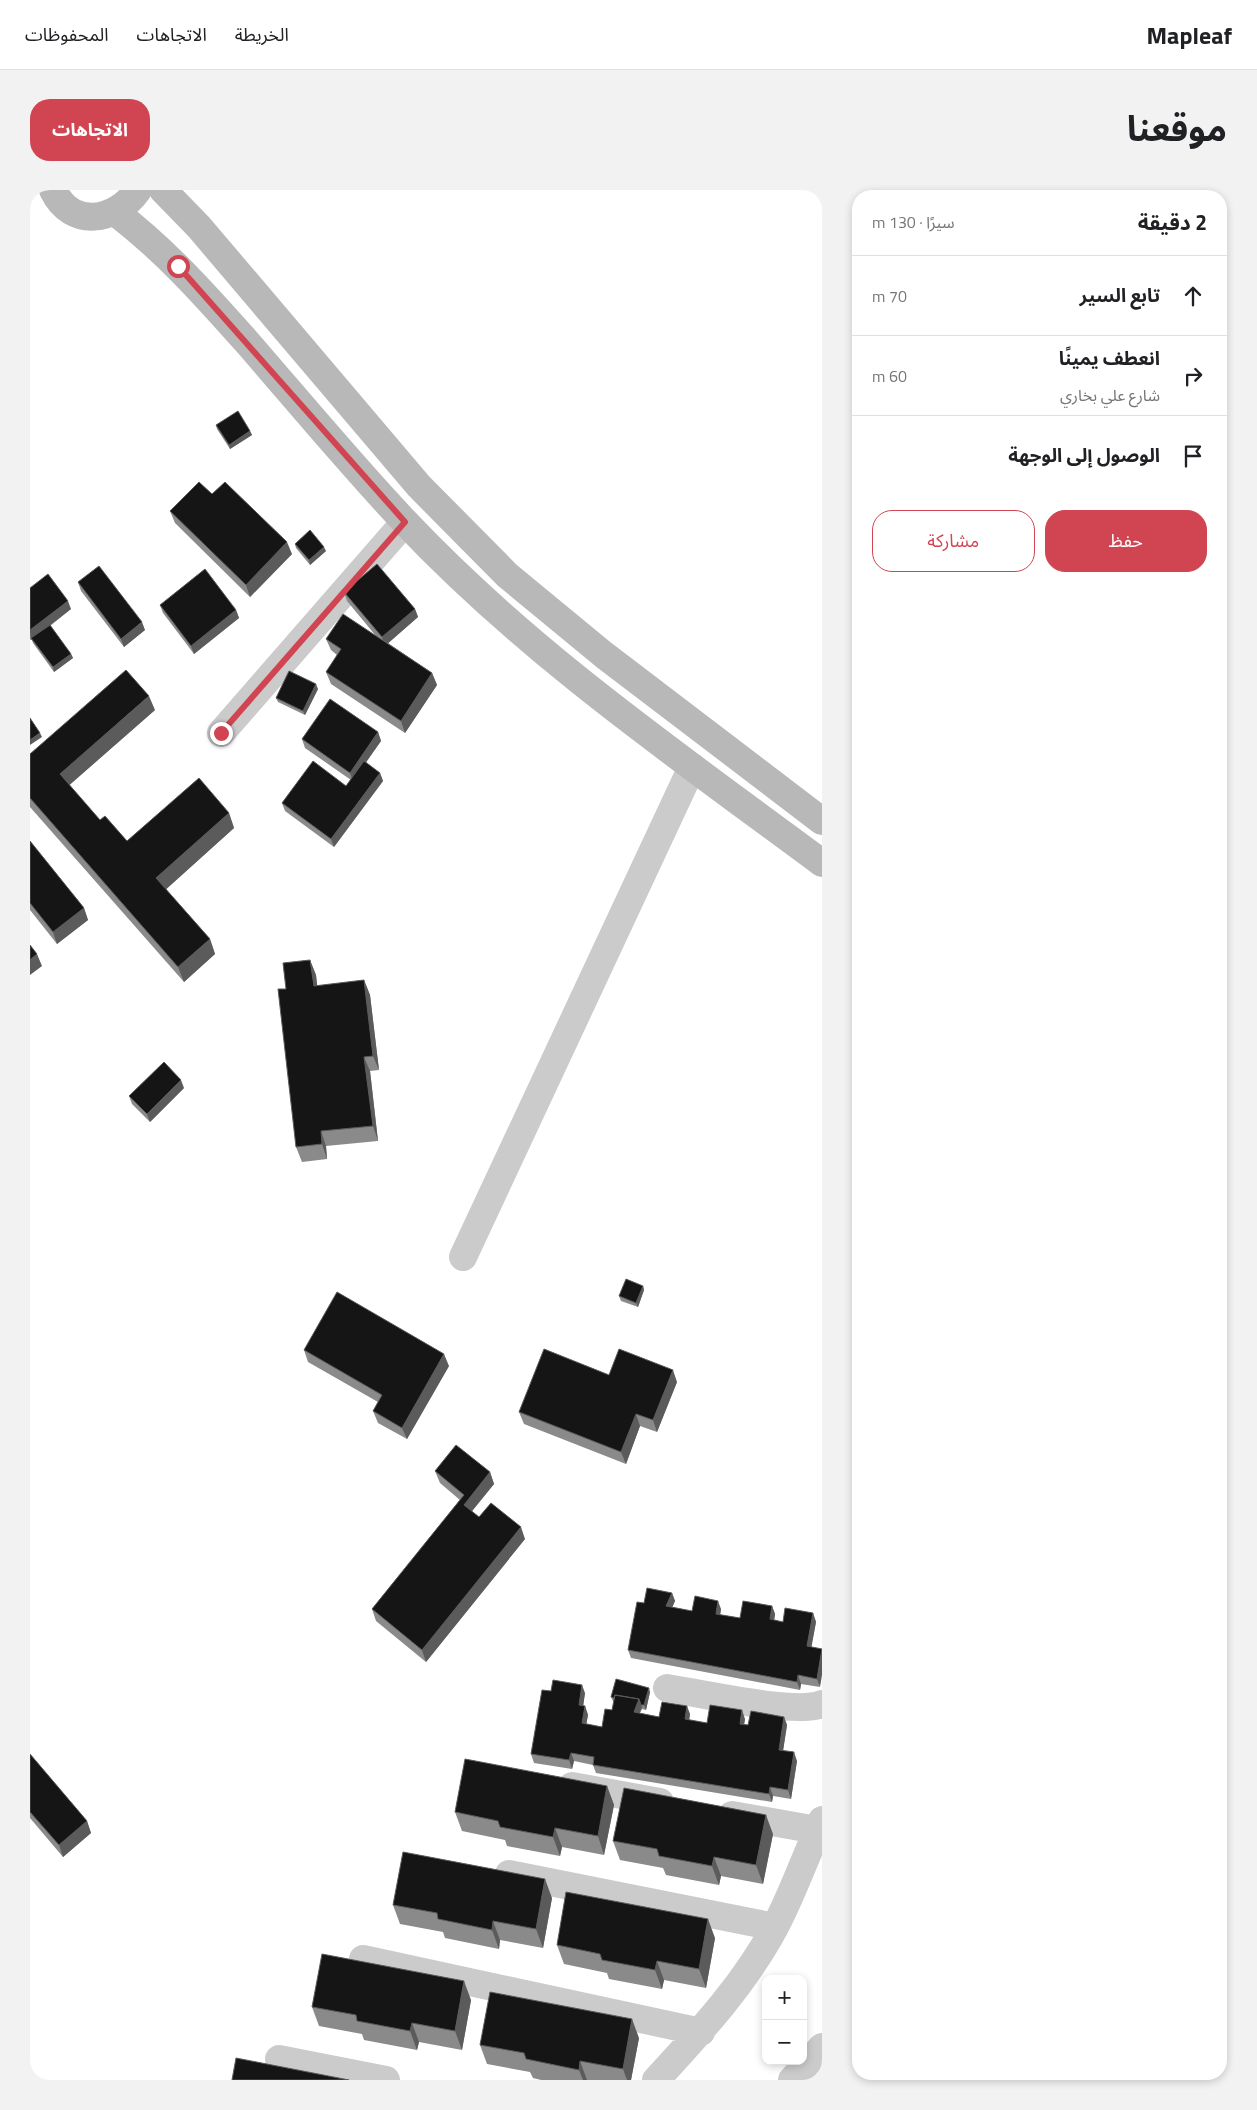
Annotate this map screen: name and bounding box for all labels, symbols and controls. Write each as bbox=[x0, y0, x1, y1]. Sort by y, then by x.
text: Mapleaf bbox=[1147, 17, 1232, 53]
text: المحفوظات bbox=[25, 21, 109, 48]
text: الاتجاهات bbox=[137, 21, 207, 48]
text: الخريطة bbox=[235, 21, 289, 48]
button: الاتجاهات bbox=[30, 99, 150, 161]
text: موقعنا bbox=[1127, 101, 1227, 155]
text: 2 دقيقة bbox=[1138, 206, 1207, 238]
text: سيرًا · 130 m bbox=[872, 210, 955, 234]
route start bbox=[167, 255, 190, 278]
text: تابع السير bbox=[1080, 280, 1160, 309]
icon: ahead bbox=[1179, 282, 1207, 310]
text: 70 m bbox=[872, 284, 907, 308]
text: انعطف يمينًا bbox=[1059, 343, 1160, 372]
icon: right bbox=[1179, 362, 1207, 390]
text: 60 m bbox=[872, 364, 907, 388]
text: شارع علي بخاري bbox=[1060, 383, 1160, 407]
text: الوصول إلى الوجهة bbox=[1008, 440, 1160, 469]
icon: arrive bbox=[1179, 442, 1207, 470]
button: مشاركة bbox=[872, 510, 1035, 572]
button: حفظ bbox=[1045, 510, 1207, 572]
route end bbox=[210, 722, 233, 745]
map controls bbox=[762, 1975, 807, 2065]
button: + bbox=[762, 1975, 807, 2020]
button: − bbox=[762, 2020, 807, 2065]

